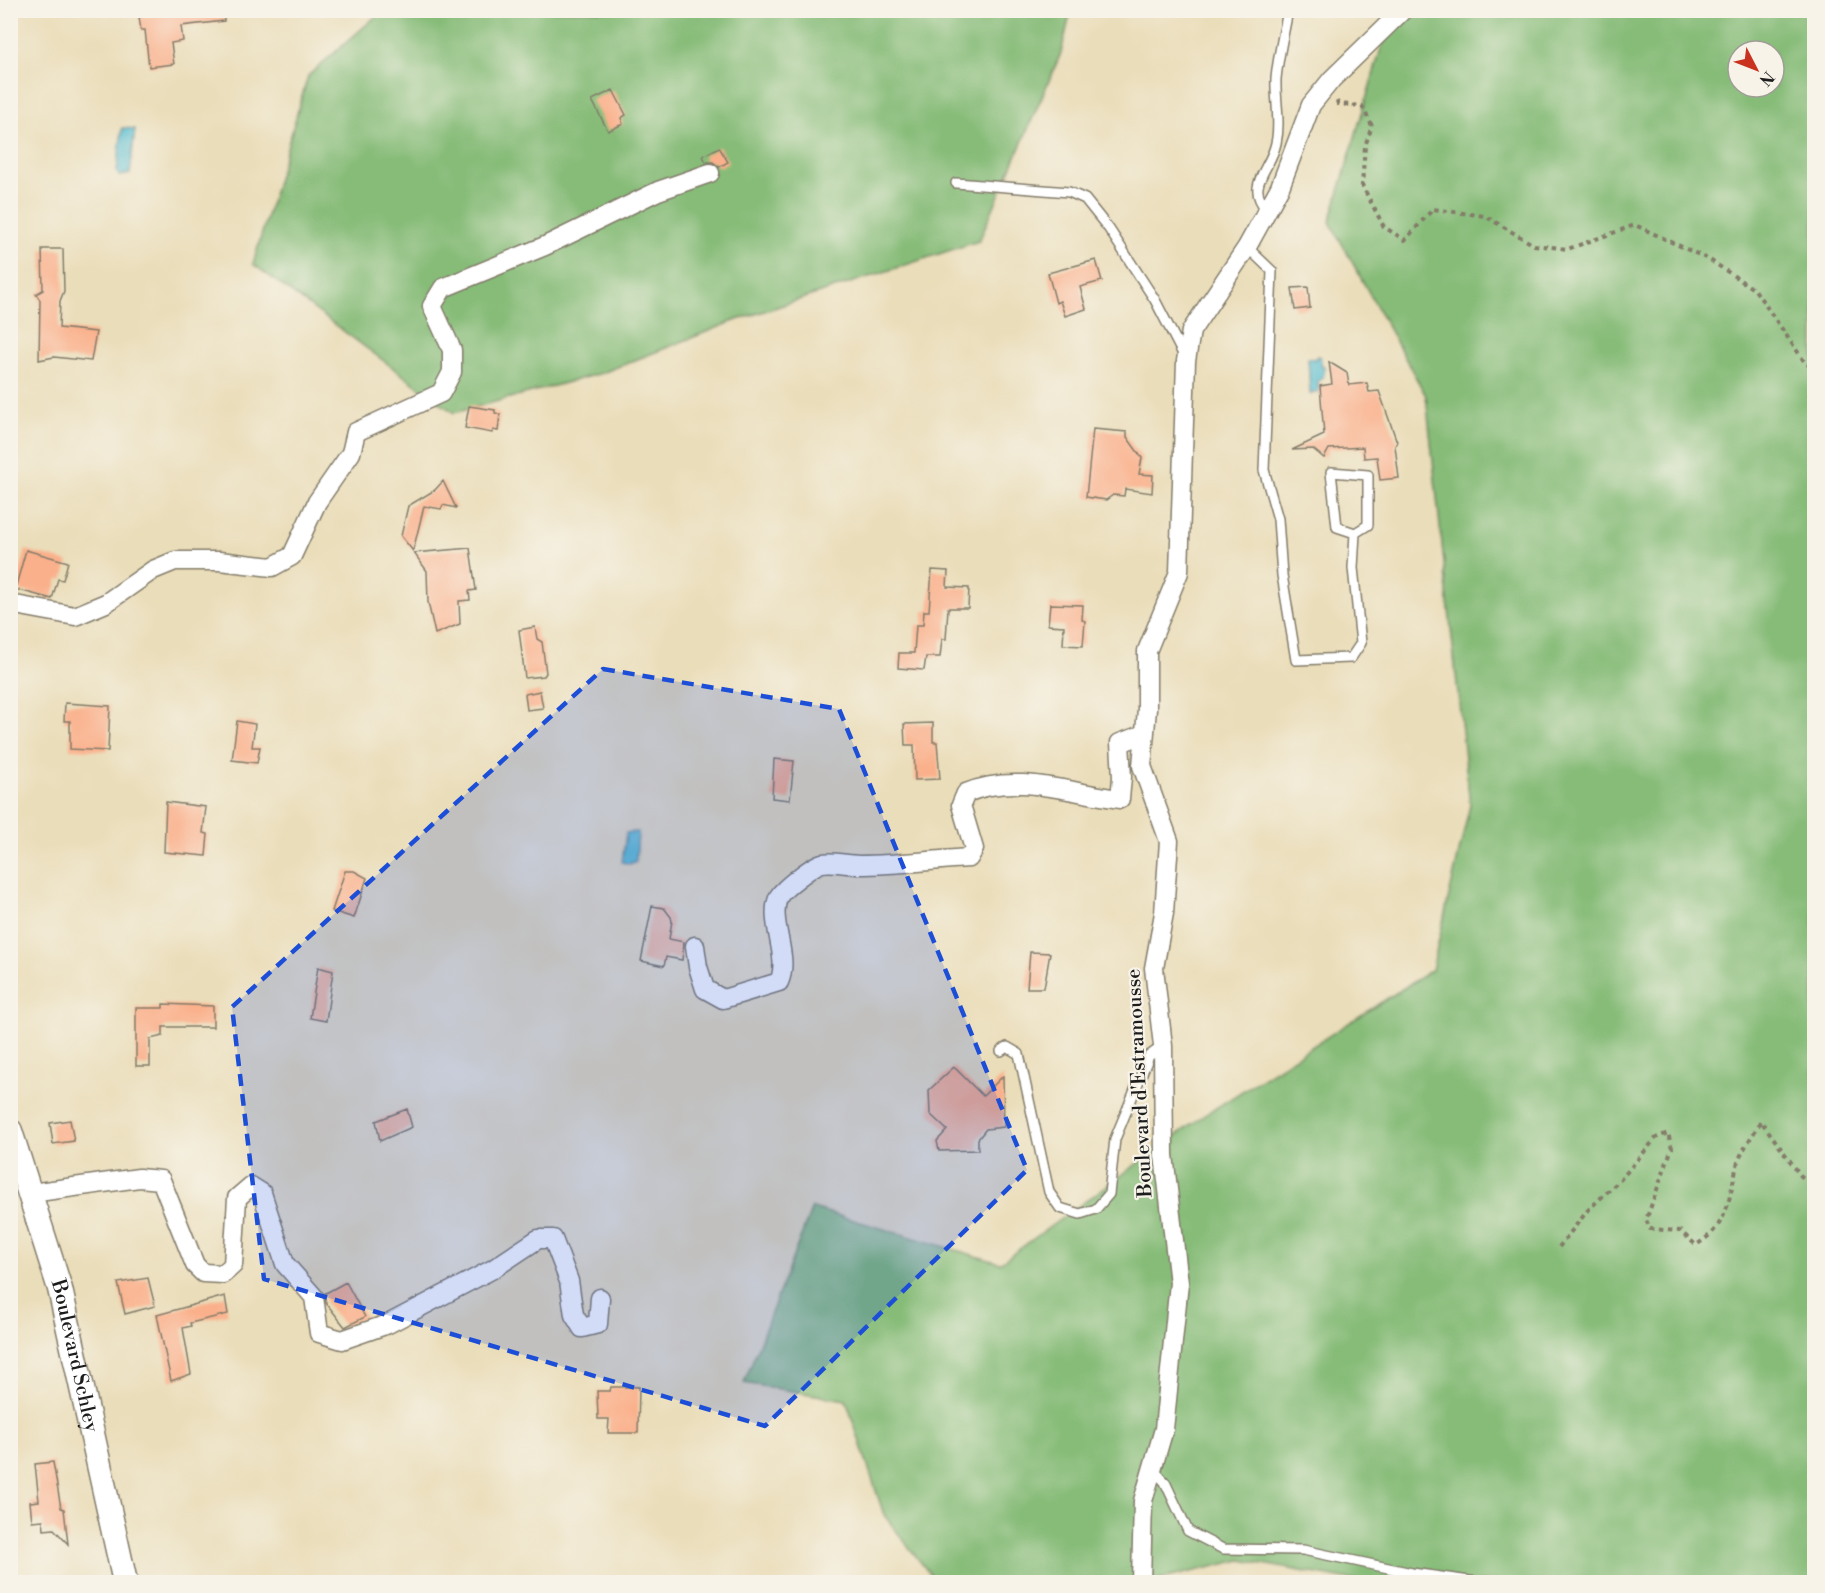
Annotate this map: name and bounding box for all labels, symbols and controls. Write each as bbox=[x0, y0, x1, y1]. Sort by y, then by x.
north arrow bbox=[1726, 39, 1786, 99]
text: N bbox=[1755, 67, 1778, 90]
street label: Boulevard d'Estramousse bbox=[1122, 968, 1159, 1199]
street label: Boulevard Schley bbox=[45, 1275, 104, 1435]

